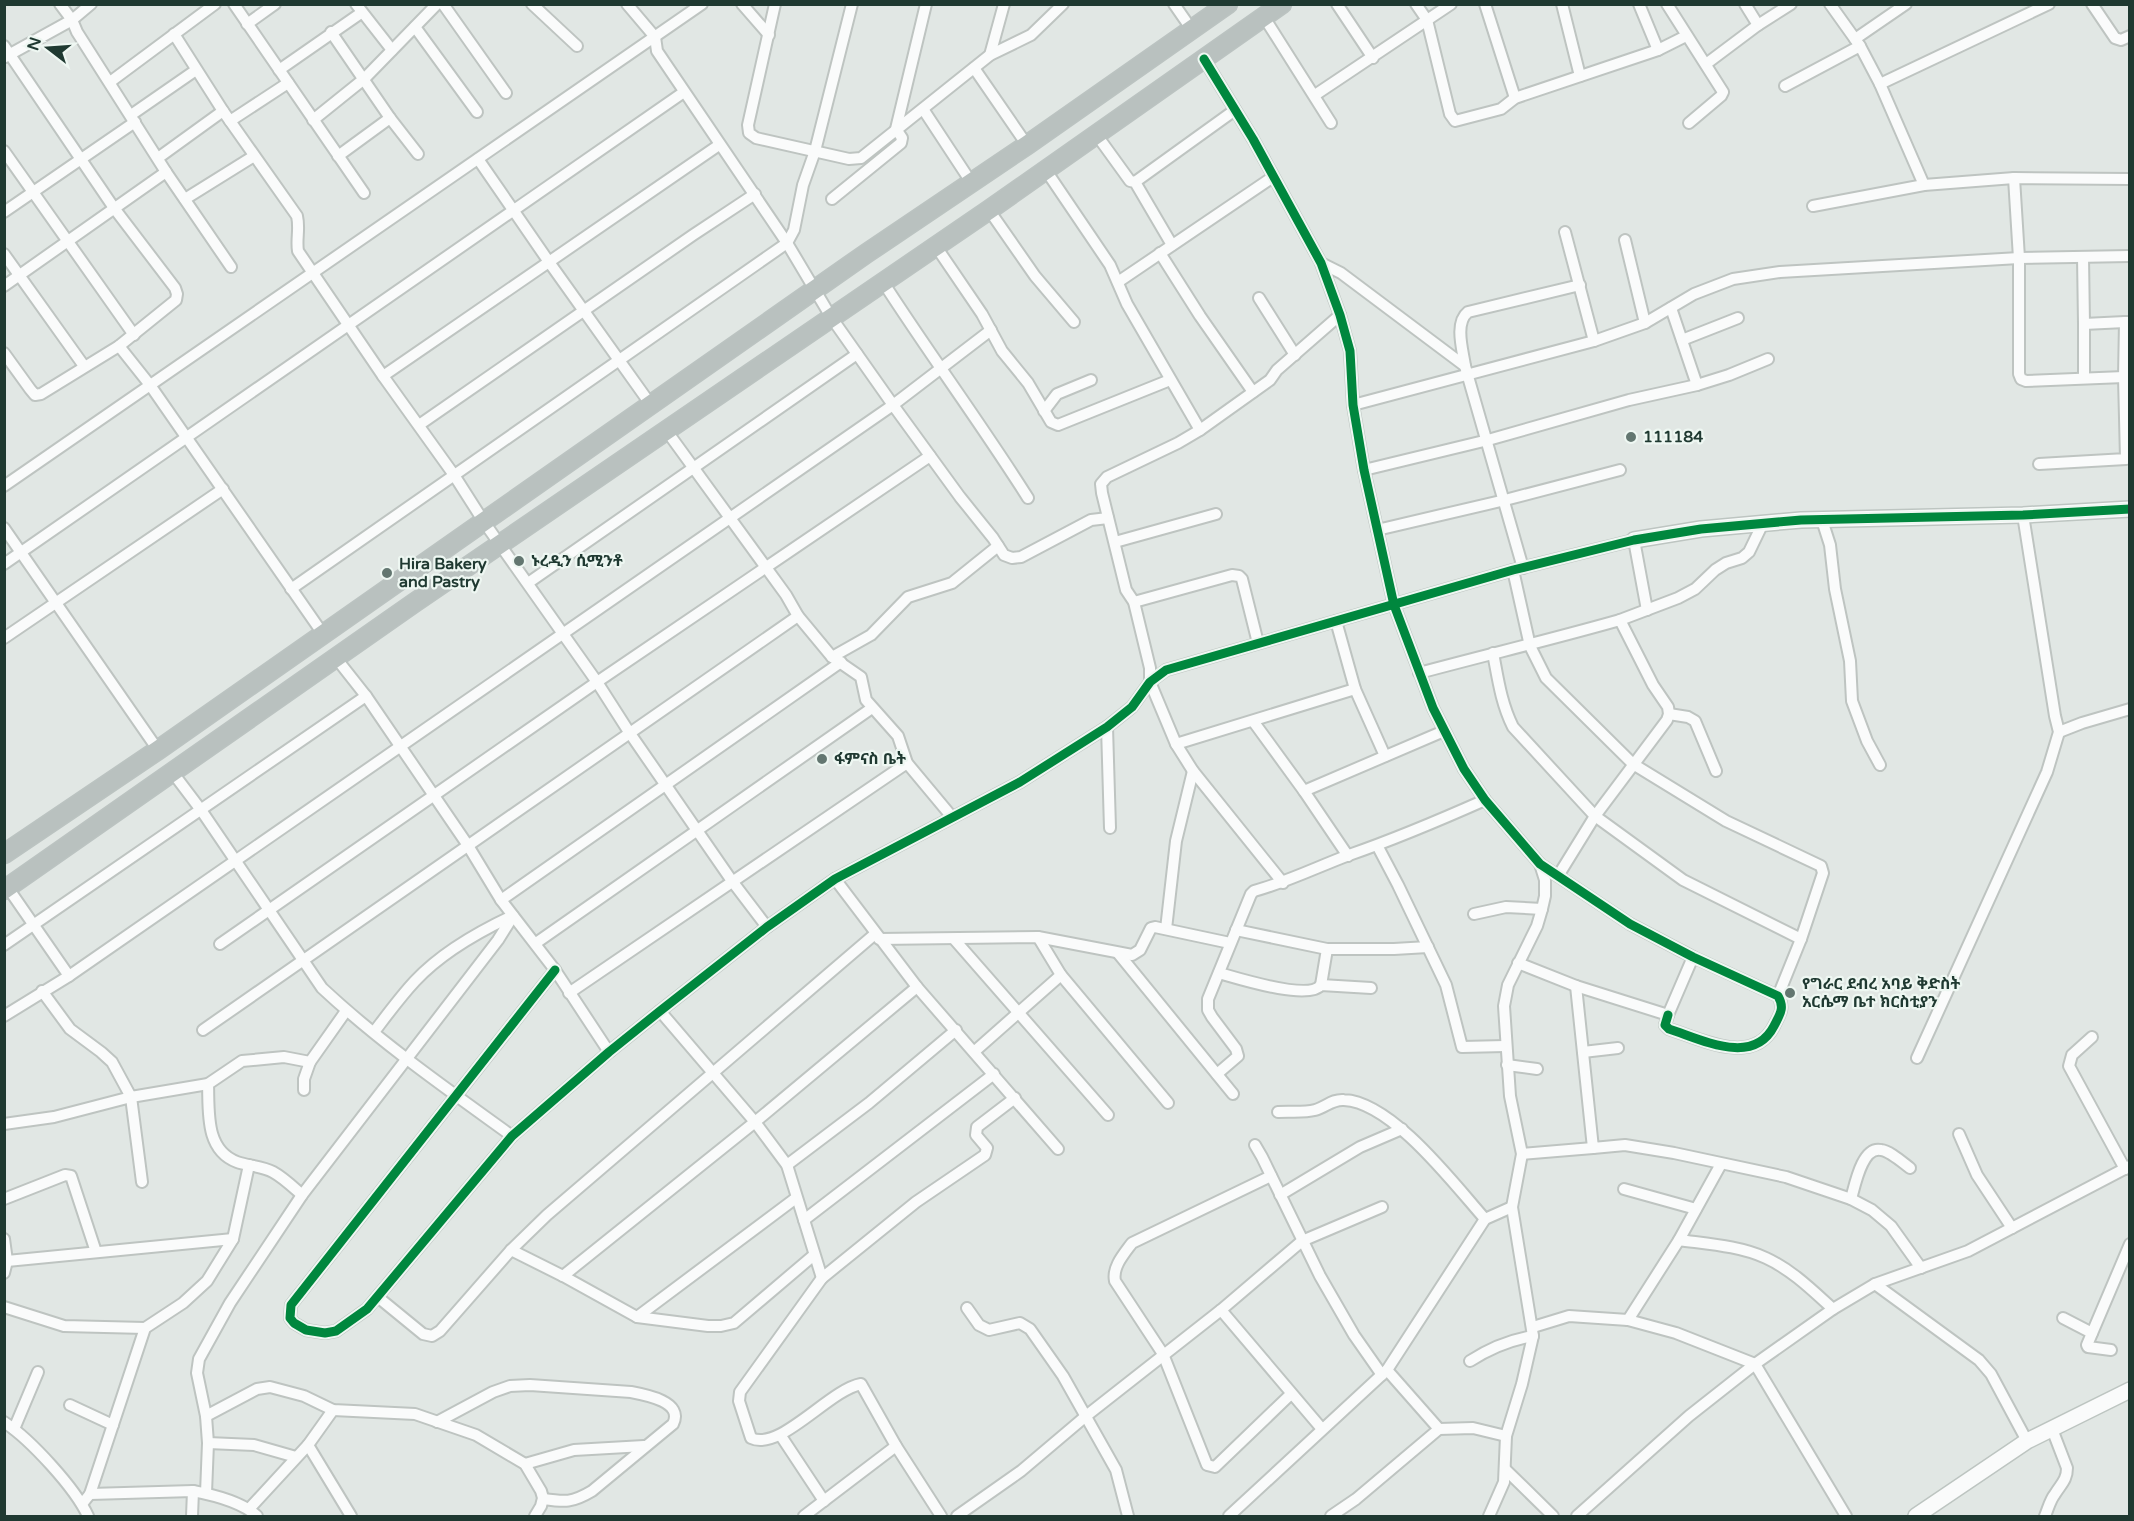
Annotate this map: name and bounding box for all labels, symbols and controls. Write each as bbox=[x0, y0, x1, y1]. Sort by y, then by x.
north arrow bbox=[18, 18, 78, 78]
text: N bbox=[23, 35, 46, 53]
place label: 111184 bbox=[1643, 427, 1703, 447]
marker: 111184 bbox=[1624, 430, 1638, 444]
place label: ኑረዲን ሲሚንቶ bbox=[531, 551, 623, 571]
place label: Hira Bakery and Pastry bbox=[399, 554, 487, 592]
marker: ኑረዲን ሲሚንቶ bbox=[512, 554, 526, 568]
marker: Hira Bakery and Pastry bbox=[380, 566, 394, 580]
place label: ፋምናስ ቤት bbox=[834, 749, 906, 769]
marker: ፋምናስ ቤት bbox=[815, 752, 829, 766]
place label: የግራር ደብረ አባይ ቅድስት አርሴማ ቤተ ክርስቲያን bbox=[1802, 974, 1960, 1012]
marker: የግራር ደብረ አባይ ቅድስት አርሴማ ቤተ ክርስቲያን bbox=[1783, 986, 1797, 1000]

